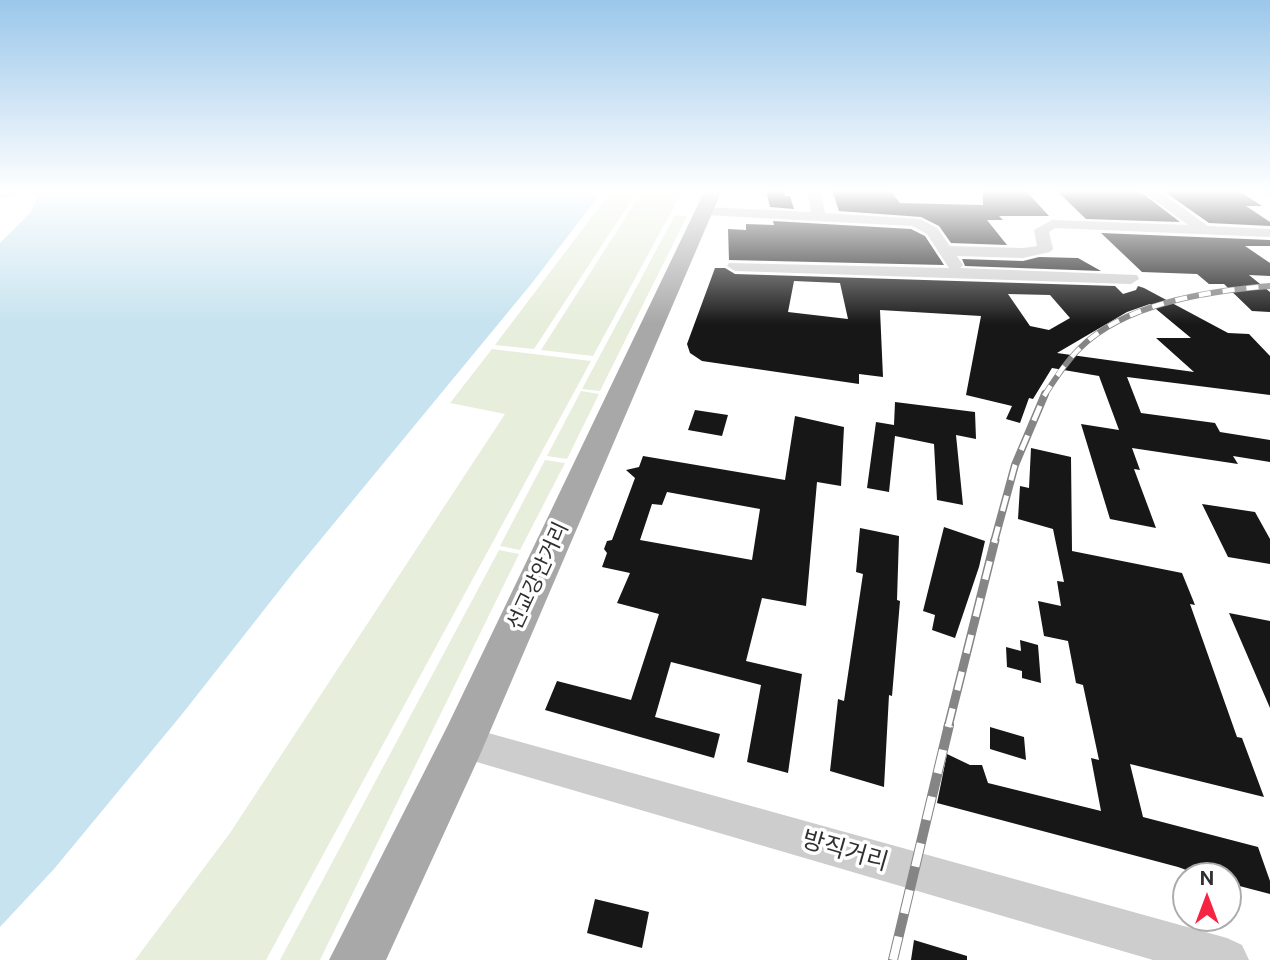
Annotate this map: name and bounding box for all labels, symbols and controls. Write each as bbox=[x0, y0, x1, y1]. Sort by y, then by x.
street label: 선교강안거리 bbox=[502, 518, 574, 634]
street label: 방직거리 bbox=[799, 825, 891, 877]
north arrow bbox=[1172, 862, 1242, 932]
text: N bbox=[1200, 867, 1214, 889]

